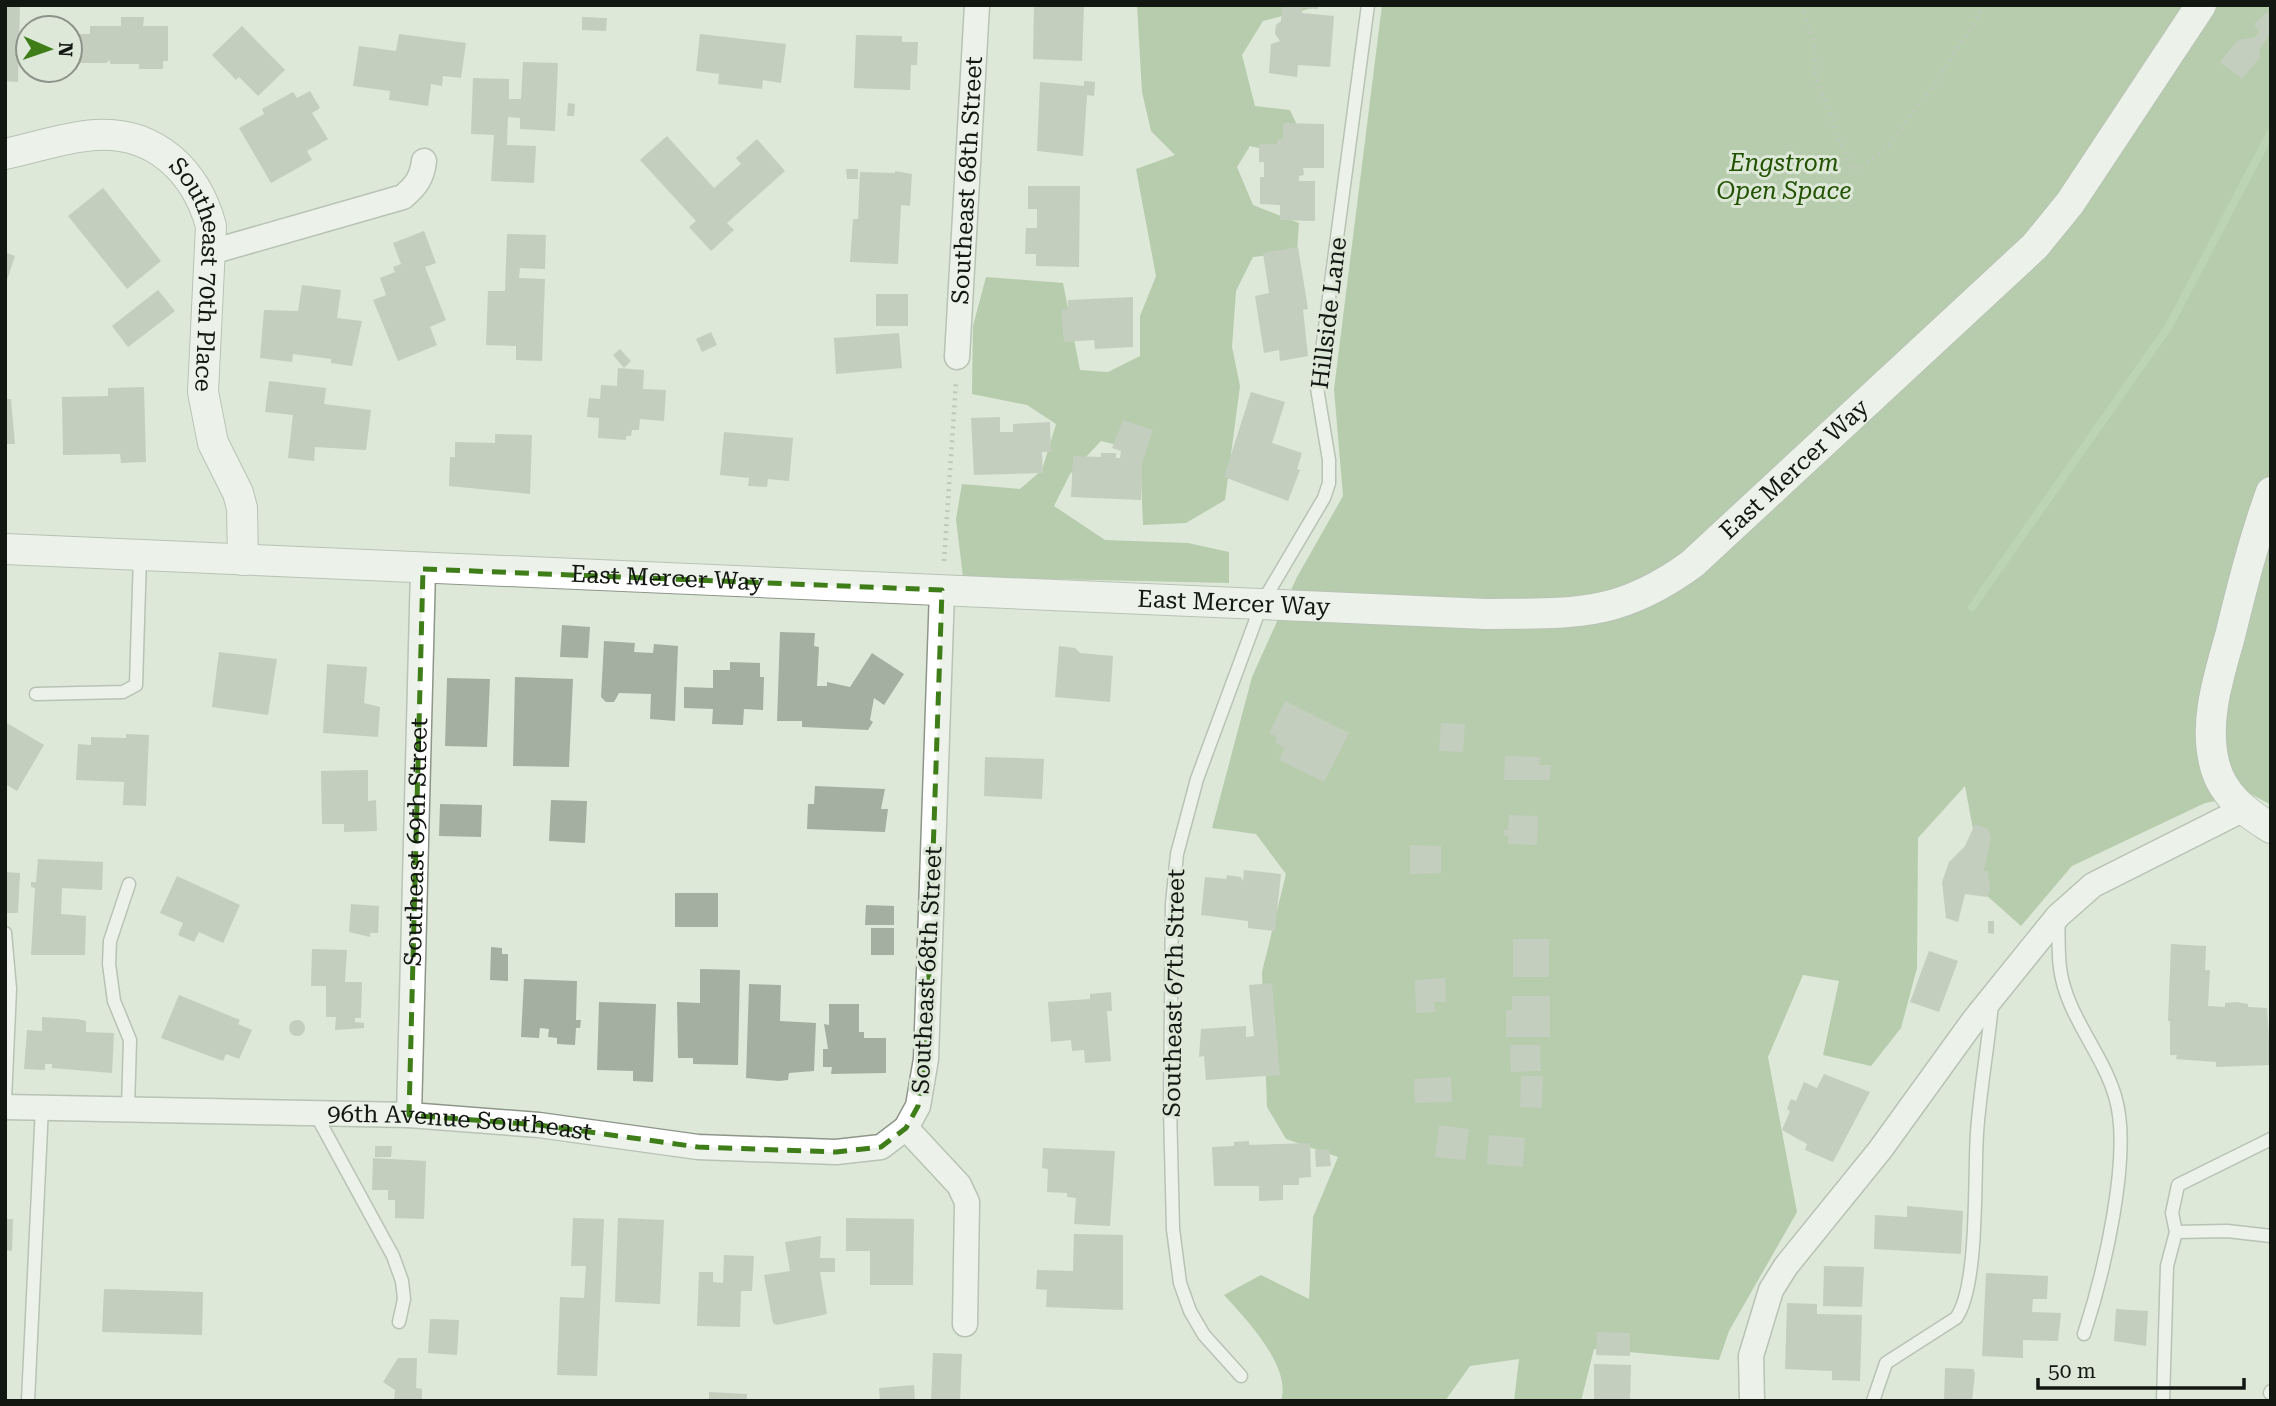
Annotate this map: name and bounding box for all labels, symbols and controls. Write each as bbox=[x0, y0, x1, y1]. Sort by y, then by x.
north arrow bbox=[14, 14, 84, 84]
text: N bbox=[54, 42, 77, 58]
street label: Southeast 68th Street bbox=[946, 55, 988, 305]
park label: Engstrom Open Space bbox=[1716, 149, 1852, 205]
street label: Southeast 70th Place bbox=[163, 152, 225, 392]
street label: Hillside Lane bbox=[1306, 235, 1352, 391]
street label: East Mercer Way bbox=[1714, 393, 1875, 545]
street label: East Mercer Way bbox=[570, 560, 765, 596]
street label: East Mercer Way bbox=[1137, 585, 1332, 621]
street label: Southeast 69th Street bbox=[399, 718, 433, 967]
street label: Southeast 68th Street bbox=[907, 845, 947, 1095]
street label: Southeast 67th Street bbox=[1158, 869, 1190, 1117]
street label: 96th Avenue Southeast bbox=[327, 1099, 594, 1146]
scale bar bbox=[2038, 1346, 2244, 1390]
text: 50 m bbox=[2048, 1359, 2096, 1383]

